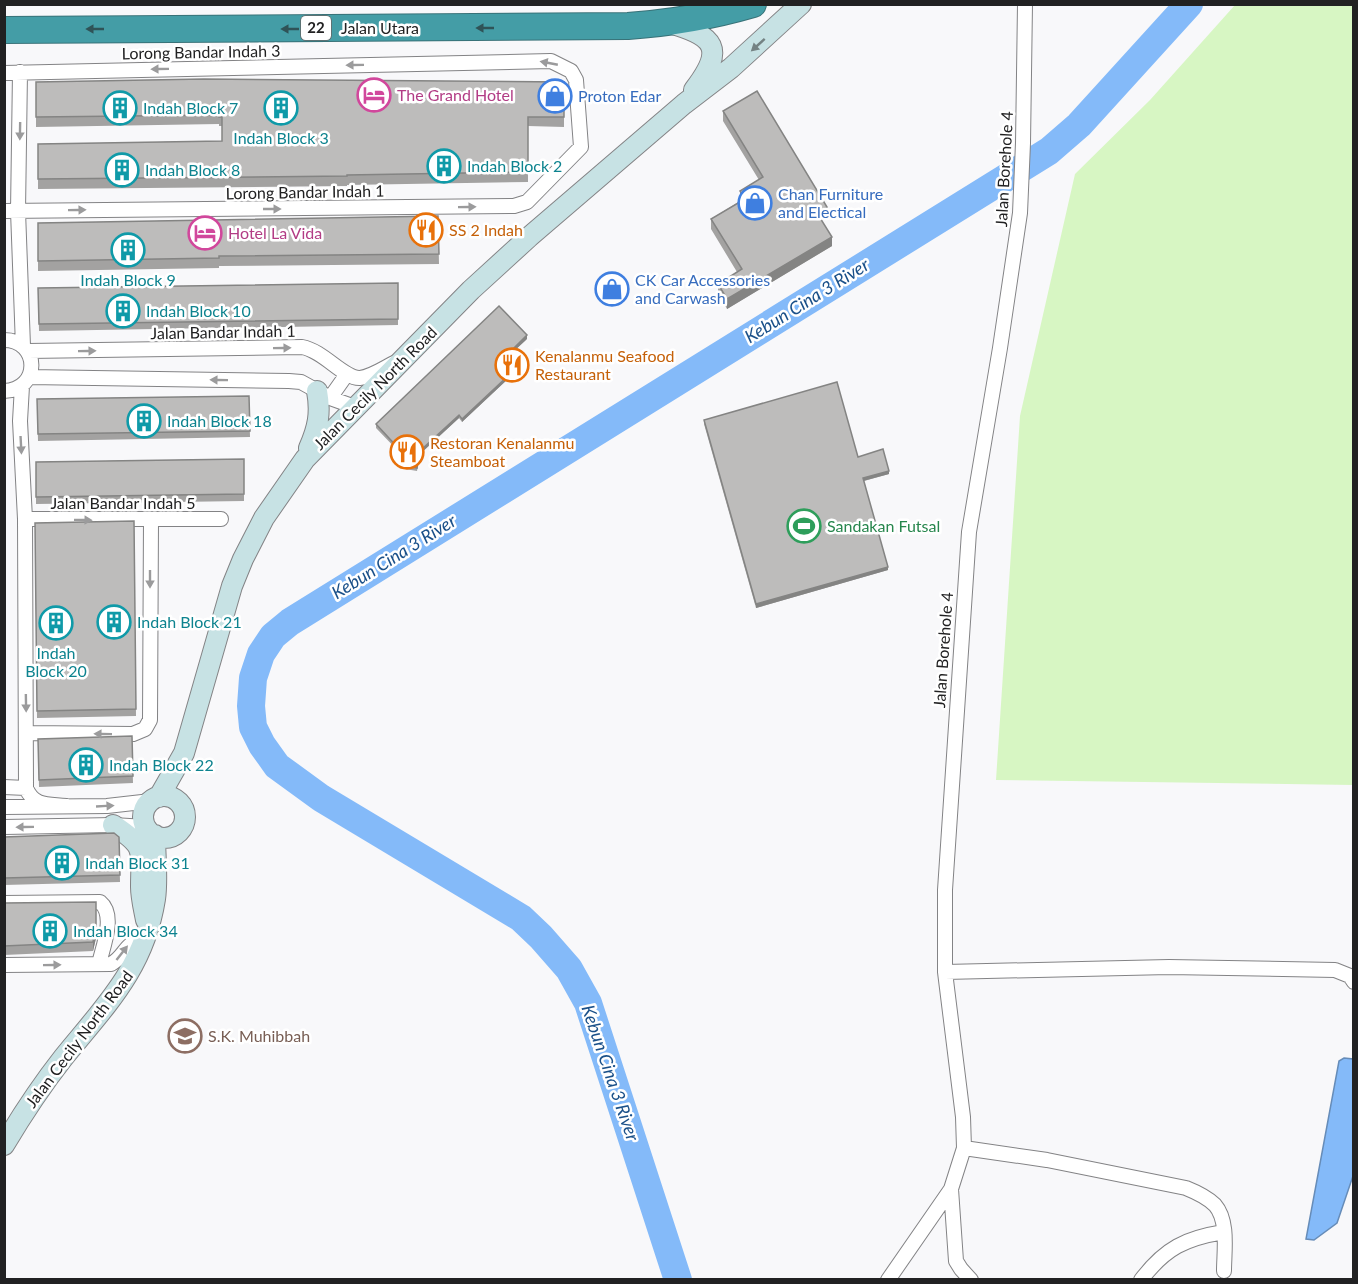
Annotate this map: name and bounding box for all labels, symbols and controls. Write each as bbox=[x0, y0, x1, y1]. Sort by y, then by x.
road number: 22 bbox=[301, 16, 331, 40]
street label: Jalan Utara bbox=[341, 18, 419, 37]
one-way arrow bbox=[476, 23, 495, 33]
one-way arrow bbox=[86, 24, 105, 34]
one-way arrow bbox=[281, 24, 300, 34]
one-way arrow bbox=[752, 37, 766, 51]
street label: Lorong Bandar Indah 3 bbox=[121, 41, 281, 62]
one-way arrow bbox=[539, 58, 558, 67]
one-way arrow bbox=[345, 60, 364, 70]
one-way arrow bbox=[151, 65, 170, 74]
hotel icon: The Grand Hotel bbox=[356, 77, 392, 113]
shop icon: Proton Edar bbox=[537, 78, 573, 114]
place label: The Grand Hotel bbox=[397, 85, 514, 104]
place label: Proton Edar bbox=[578, 86, 661, 105]
building icon: Indah Block 7 bbox=[102, 90, 138, 126]
building icon: Indah Block 3 bbox=[263, 90, 299, 126]
place label: Indah Block 7 bbox=[143, 98, 238, 117]
street label: Jalan Borehole 4 bbox=[991, 111, 1016, 227]
one-way arrow bbox=[15, 121, 25, 140]
place label: Indah Block 3 bbox=[233, 128, 329, 147]
building icon: Indah Block 2 bbox=[426, 148, 462, 184]
building icon: Indah Block 8 bbox=[104, 152, 140, 188]
place label: Indah Block 2 bbox=[467, 156, 562, 175]
place label: Indah Block 8 bbox=[145, 160, 240, 179]
street label: Lorong Bandar Indah 1 bbox=[225, 181, 385, 202]
place label: Chan Furniture and Electical bbox=[778, 184, 883, 221]
shop icon: Chan Furniture and Electical bbox=[737, 185, 773, 221]
one-way arrow bbox=[457, 202, 476, 212]
one-way arrow bbox=[262, 204, 281, 214]
one-way arrow bbox=[67, 206, 86, 215]
restaurant icon: SS 2 Indah bbox=[408, 212, 444, 248]
hotel icon: Hotel La Vida bbox=[187, 215, 223, 251]
place label: SS 2 Indah bbox=[449, 220, 523, 239]
place label: Hotel La Vida bbox=[228, 223, 322, 242]
building icon: Indah Block 9 bbox=[110, 232, 146, 268]
water label: Kebun Cina 3 River bbox=[740, 253, 873, 347]
place label: Indah Block 9 bbox=[80, 270, 176, 289]
place label: CK Car Accessories and Carwash bbox=[635, 270, 770, 307]
shop icon: CK Car Accessories and Carwash bbox=[594, 271, 630, 307]
building icon: Indah Block 10 bbox=[105, 293, 141, 329]
place label: Indah Block 10 bbox=[146, 301, 251, 320]
street label: Jalan Bandar Indah 1 bbox=[150, 321, 296, 342]
street label: Jalan Cecily North Road bbox=[309, 322, 440, 453]
one-way arrow bbox=[272, 343, 291, 352]
one-way arrow bbox=[77, 346, 96, 355]
place label: Kenalanmu Seafood Restaurant bbox=[535, 346, 675, 383]
restaurant icon: Kenalanmu Seafood Restaurant bbox=[494, 347, 530, 383]
one-way arrow bbox=[210, 375, 229, 385]
building icon: Indah Block 18 bbox=[126, 403, 162, 439]
place label: Indah Block 18 bbox=[167, 411, 272, 430]
place label: Restoran Kenalanmu Steamboat bbox=[430, 433, 574, 470]
restaurant icon: Restoran Kenalanmu Steamboat bbox=[389, 434, 425, 470]
one-way arrow bbox=[17, 435, 26, 454]
street label: Jalan Bandar Indah 5 bbox=[50, 493, 196, 512]
sports icon: Sandakan Futsal bbox=[786, 508, 822, 544]
water label: Kebun Cina 3 River bbox=[327, 509, 460, 603]
one-way arrow bbox=[74, 515, 93, 525]
place label: Sandakan Futsal bbox=[827, 516, 940, 535]
one-way arrow bbox=[145, 569, 155, 588]
street label: Jalan Borehole 4 bbox=[929, 591, 956, 708]
building icon: Indah Block 21 bbox=[96, 604, 132, 640]
building icon: Indah Block 20 bbox=[38, 605, 74, 641]
place label: Indah Block 21 bbox=[137, 612, 242, 631]
place label: Indah Block 20 bbox=[25, 643, 87, 680]
one-way arrow bbox=[22, 693, 31, 712]
one-way arrow bbox=[93, 729, 112, 739]
building icon: Indah Block 22 bbox=[68, 747, 104, 783]
place label: Indah Block 22 bbox=[109, 755, 214, 774]
one-way arrow bbox=[95, 801, 114, 810]
one-way arrow bbox=[15, 822, 34, 831]
building icon: Indah Block 31 bbox=[44, 845, 80, 881]
place label: Indah Block 31 bbox=[85, 853, 190, 872]
building icon: Indah Block 34 bbox=[32, 913, 68, 949]
place label: Indah Block 34 bbox=[73, 921, 178, 940]
one-way arrow bbox=[116, 945, 128, 961]
one-way arrow bbox=[42, 960, 61, 970]
street label: Jalan Cecily North Road bbox=[21, 967, 136, 1111]
water label: Kebun Cina 3 River bbox=[577, 1002, 645, 1144]
school or university icon: S.K. Muhibbah bbox=[167, 1018, 203, 1054]
place label: S.K. Muhibbah bbox=[208, 1026, 310, 1045]

